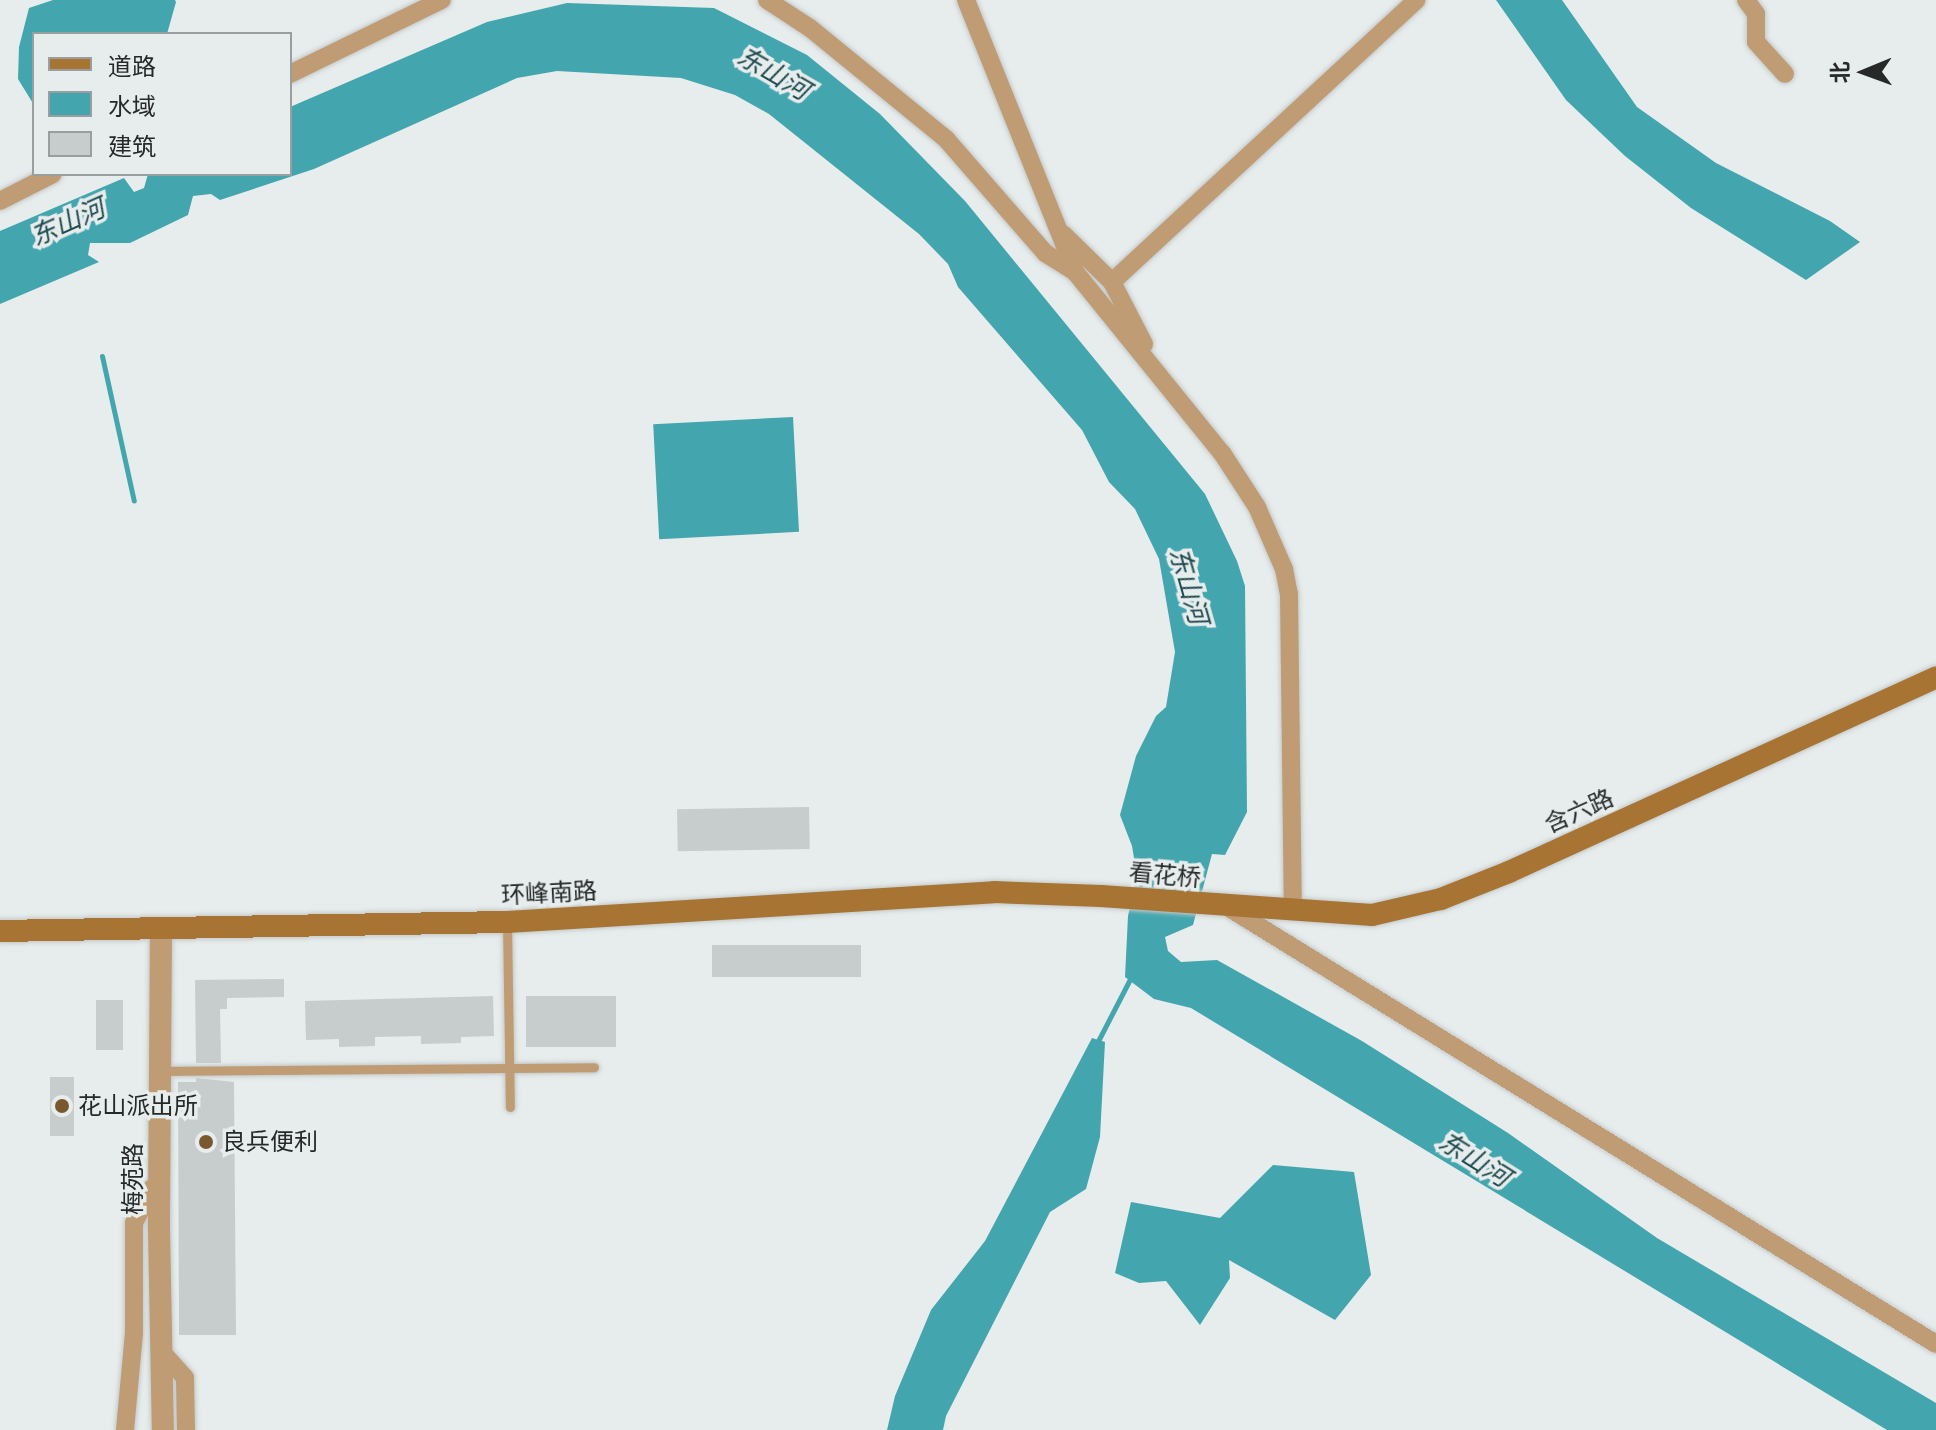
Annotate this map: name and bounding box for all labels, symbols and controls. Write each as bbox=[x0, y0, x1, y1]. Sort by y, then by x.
legend bbox=[32, 32, 292, 176]
north arrow bbox=[1824, 32, 1904, 112]
water label: 东山河 bbox=[731, 41, 815, 107]
text: 道路 bbox=[108, 53, 156, 80]
text: 北 bbox=[1827, 61, 1853, 84]
text: 水域 bbox=[108, 93, 156, 120]
text: 建筑 bbox=[108, 133, 156, 160]
water label: 东山河 bbox=[26, 193, 110, 253]
water label: 东山河 bbox=[1162, 544, 1214, 628]
street label: 含六路 bbox=[1540, 783, 1618, 839]
street label: 看花桥 bbox=[1128, 858, 1202, 892]
street label: 环峰南路 bbox=[500, 876, 598, 910]
place label: 花山派出所 bbox=[78, 1092, 198, 1120]
marker: 花山派出所 bbox=[53, 1097, 71, 1115]
water label: 东山河 bbox=[1433, 1126, 1515, 1194]
place label: 良兵便利 bbox=[222, 1128, 318, 1156]
marker: 良兵便利 bbox=[197, 1133, 215, 1151]
street label: 梅苑路 bbox=[119, 1143, 147, 1215]

